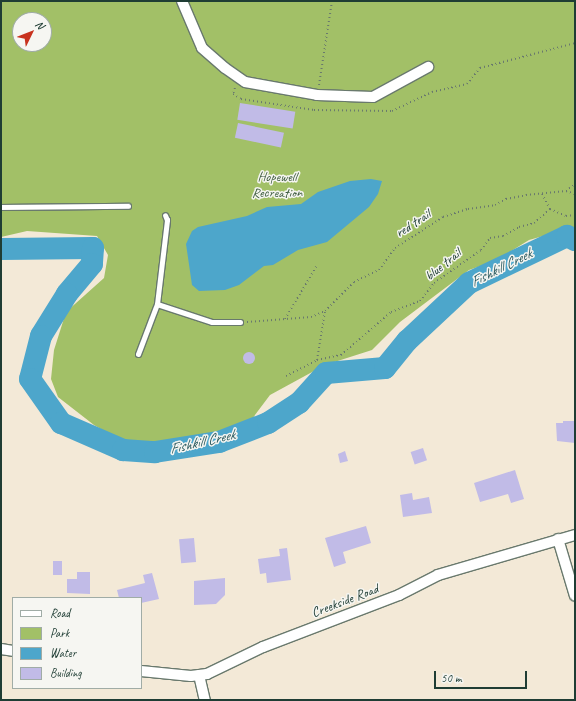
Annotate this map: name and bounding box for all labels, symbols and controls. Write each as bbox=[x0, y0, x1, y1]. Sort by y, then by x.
north arrow bbox=[12, 12, 52, 52]
text: N bbox=[33, 17, 47, 32]
park label: Hopewell Recreation bbox=[252, 169, 302, 202]
street label: red trail bbox=[392, 206, 434, 242]
street label: blue trail bbox=[421, 245, 465, 285]
water label: Fishkill Creek bbox=[467, 245, 535, 291]
water label: Fishkill Creek bbox=[168, 426, 236, 458]
street label: Creekside Road bbox=[309, 581, 381, 621]
legend bbox=[12, 597, 142, 689]
text: Road bbox=[50, 605, 70, 621]
text: Park bbox=[50, 625, 69, 641]
text: Water bbox=[50, 645, 76, 661]
scale bar bbox=[436, 663, 529, 689]
text: Building bbox=[50, 665, 82, 681]
text: 50 m bbox=[441, 670, 461, 686]

